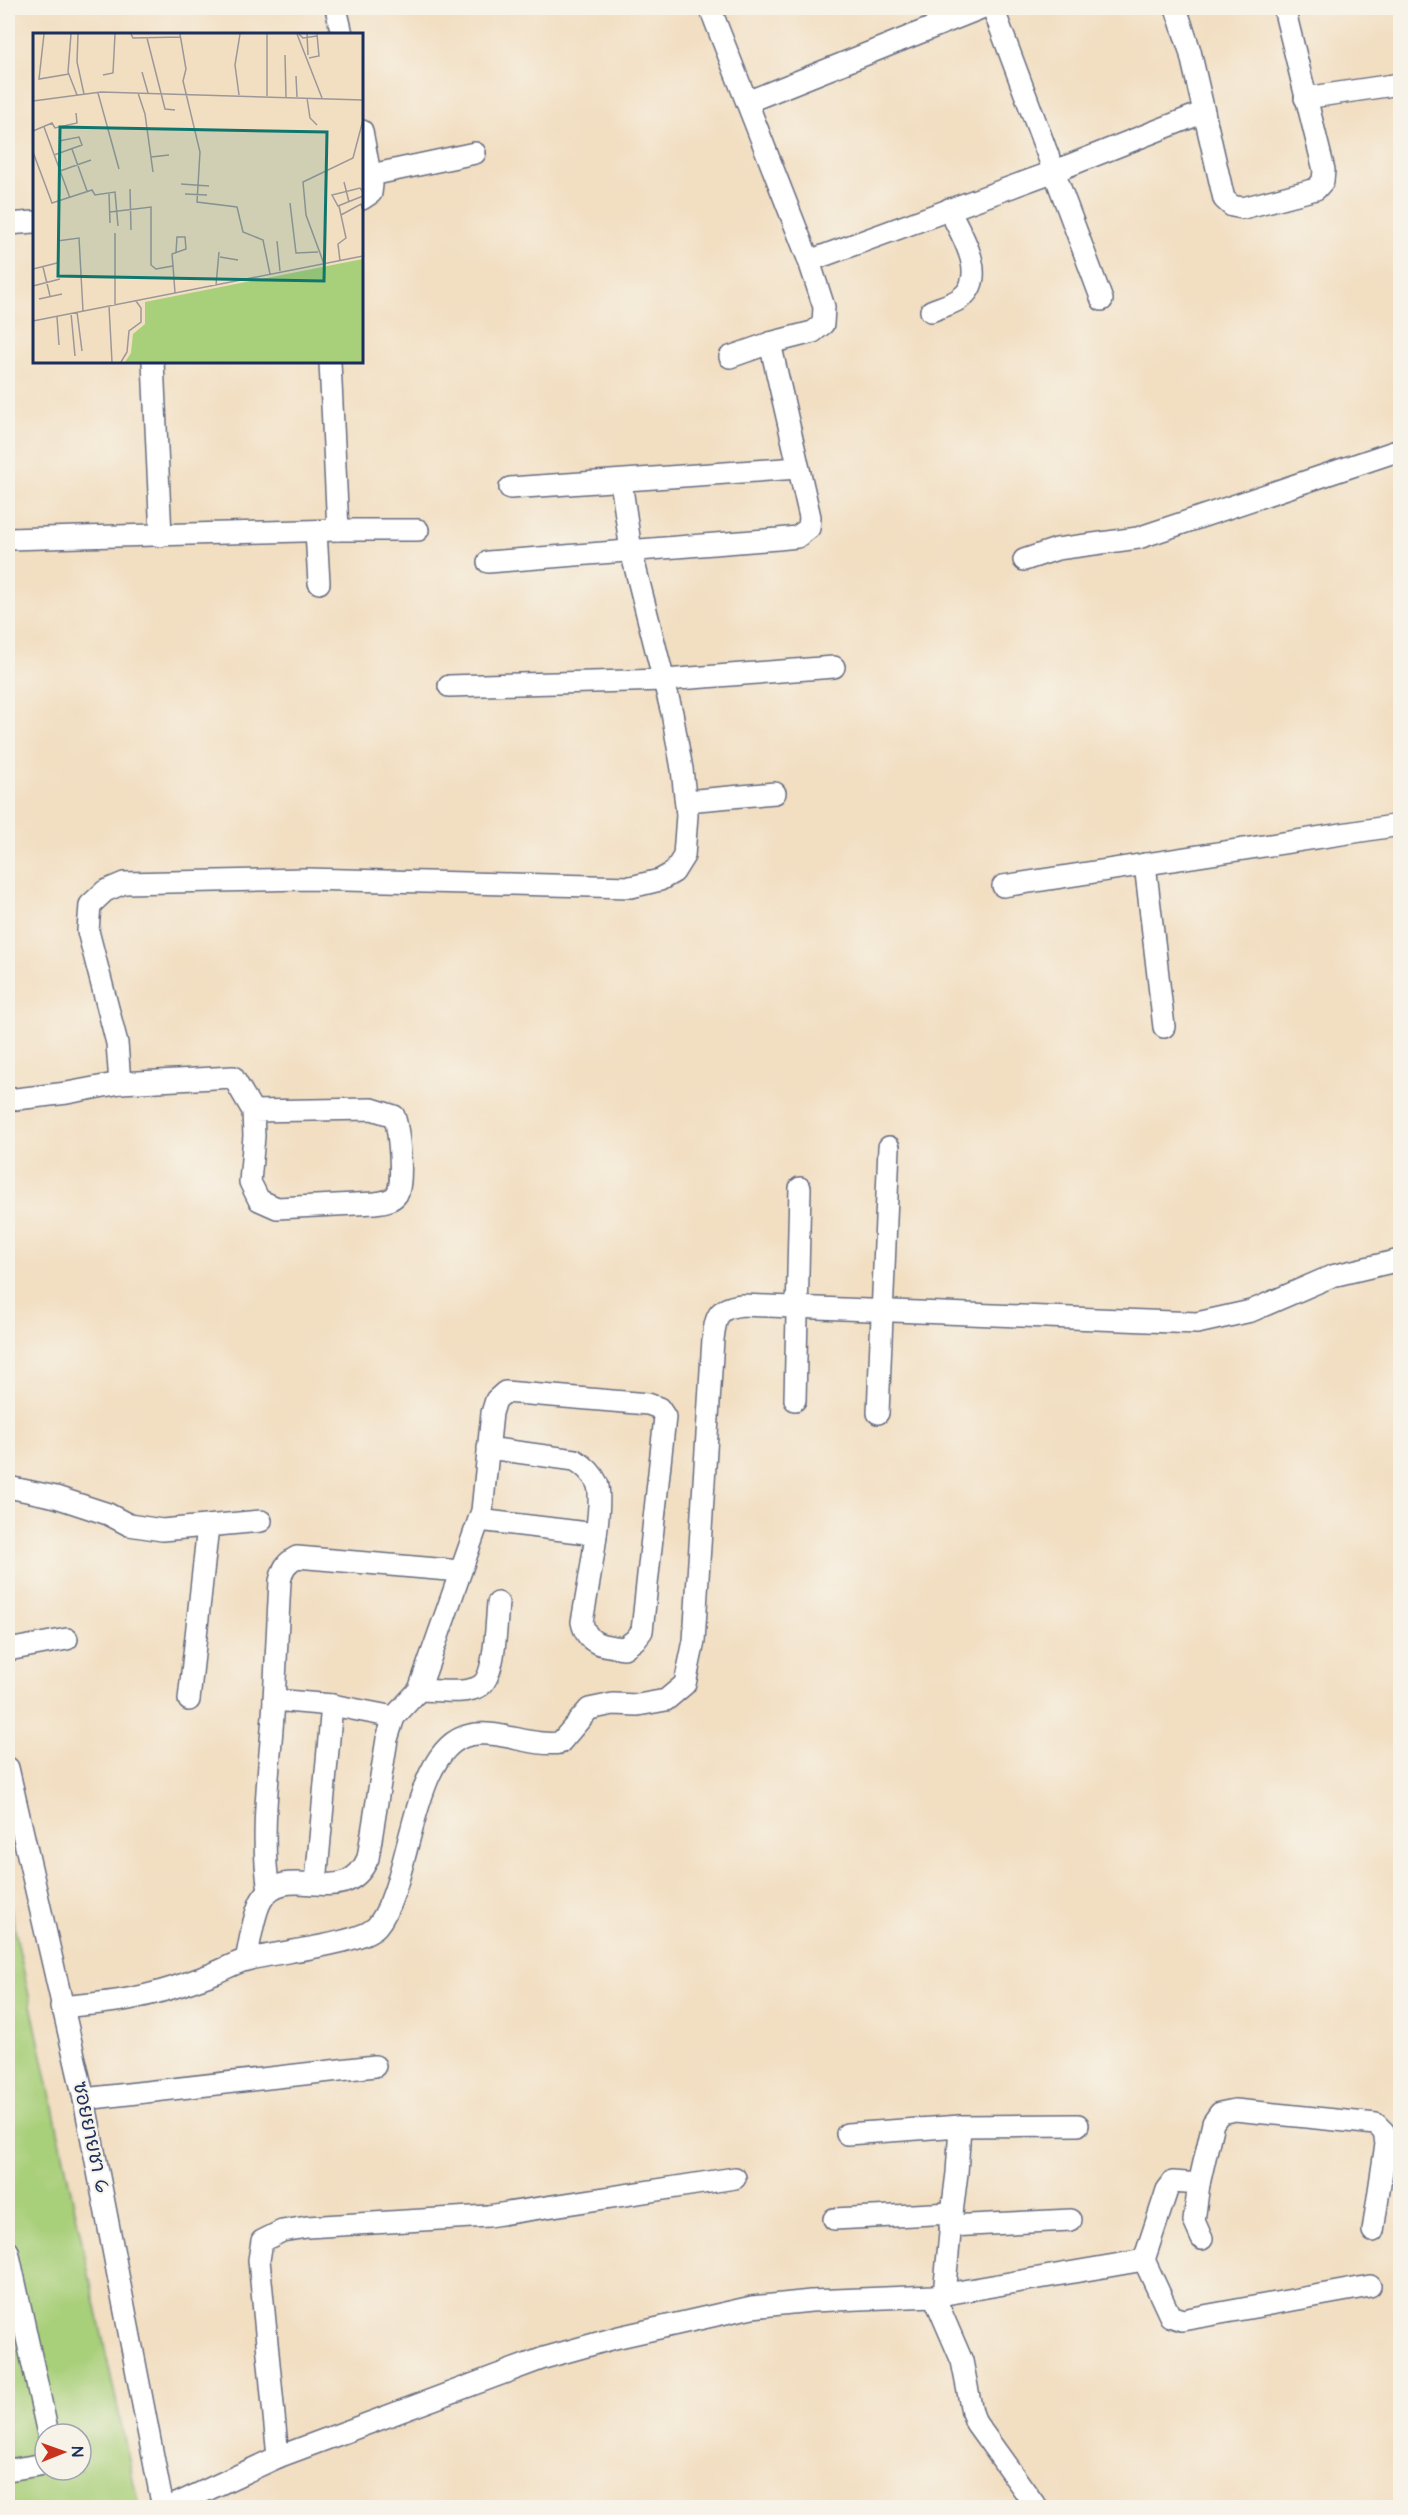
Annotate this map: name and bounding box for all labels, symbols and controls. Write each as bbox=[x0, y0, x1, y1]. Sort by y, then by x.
inset map bbox=[33, 33, 363, 363]
street label: ซอยยายชา 6 bbox=[66, 2079, 117, 2196]
north arrow bbox=[33, 2422, 93, 2482]
text: N bbox=[66, 2447, 88, 2457]

